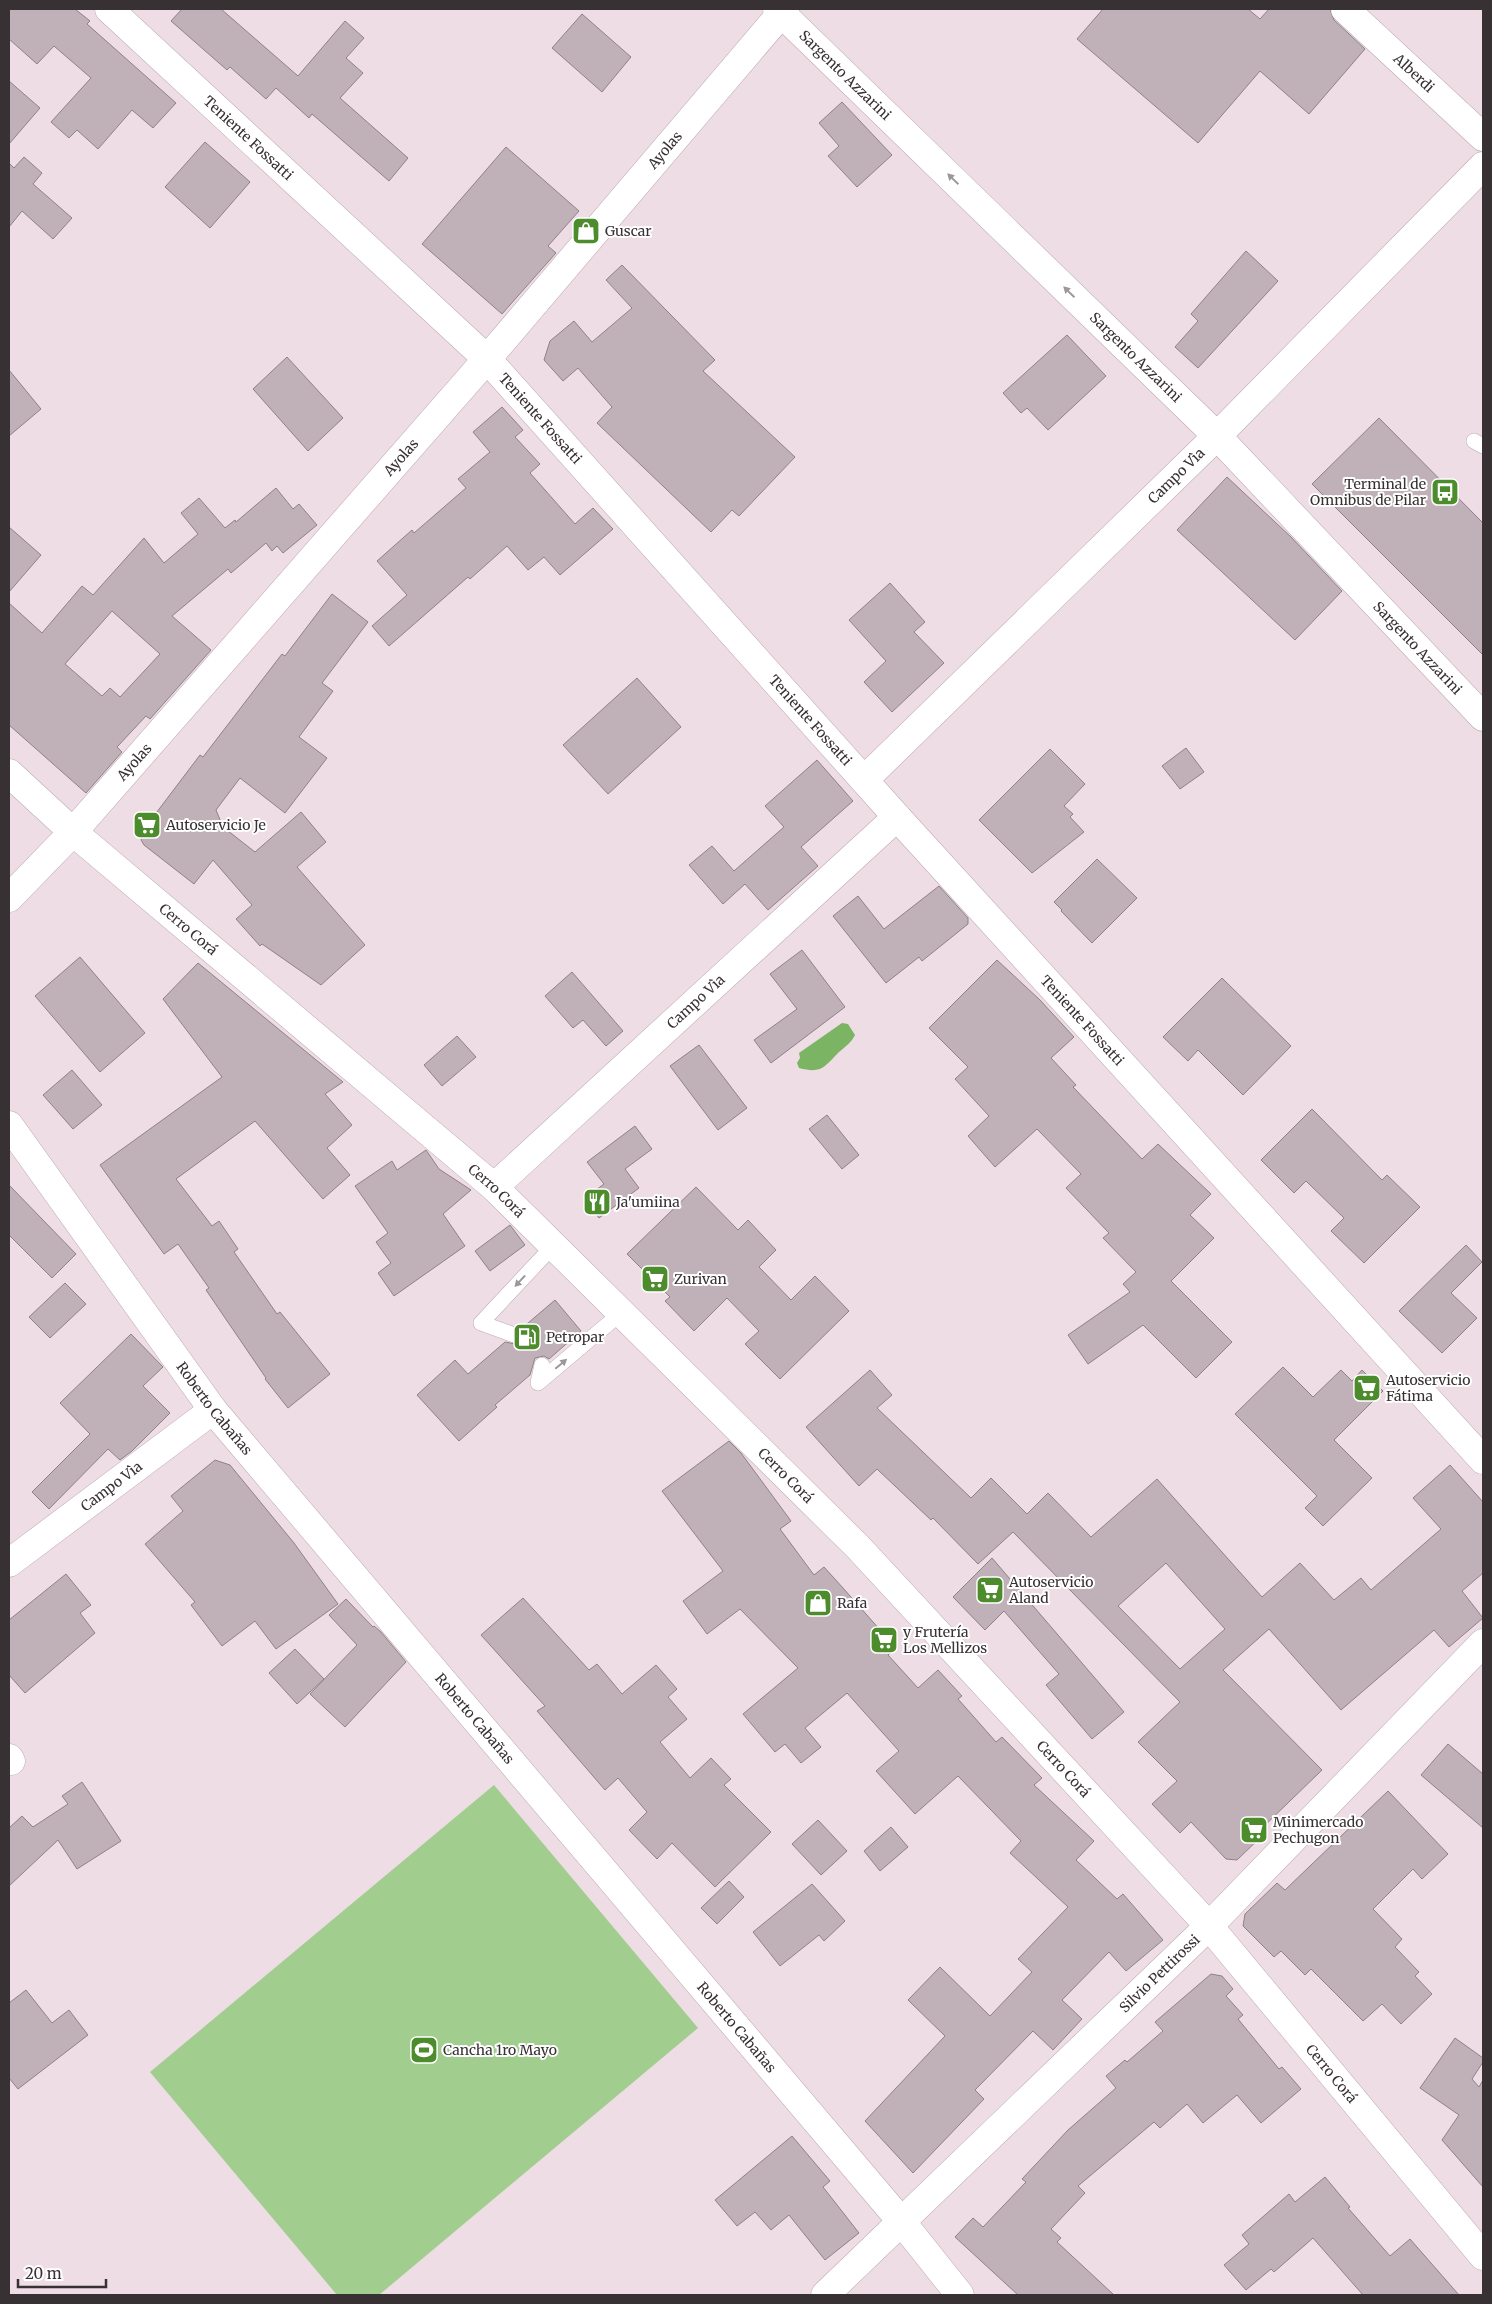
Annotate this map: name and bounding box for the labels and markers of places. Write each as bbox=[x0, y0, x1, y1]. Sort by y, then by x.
shop icon: Guscar bbox=[571, 216, 601, 246]
place label: Guscar bbox=[605, 222, 652, 240]
place label: Terminal de Omnibus de Pilar bbox=[1310, 475, 1426, 509]
bus stop icon: Terminal de Omnibus de Pilar bbox=[1430, 477, 1460, 507]
supermarket icon: Autoservicio Je bbox=[132, 810, 162, 840]
place label: Autoservicio Je bbox=[165, 816, 266, 834]
restaurant icon: Ja'umiina bbox=[582, 1187, 612, 1217]
place label: Ja'umiina bbox=[615, 1193, 680, 1211]
supermarket icon: Zurivan bbox=[640, 1264, 670, 1294]
place label: Zurivan bbox=[674, 1270, 727, 1288]
fuel station icon: Petropar bbox=[512, 1322, 542, 1352]
place label: Petropar bbox=[546, 1328, 604, 1346]
place label: Autoservicio Fátima bbox=[1385, 1371, 1470, 1405]
supermarket icon: Autoservicio Fátima bbox=[1352, 1373, 1382, 1403]
place label: Autoservicio Aland bbox=[1008, 1573, 1093, 1607]
supermarket icon: Autoservicio Aland bbox=[975, 1575, 1005, 1605]
shop icon: Rafa bbox=[803, 1588, 833, 1618]
place label: Rafa bbox=[837, 1594, 868, 1612]
place label: y Frutería Los Mellizos bbox=[903, 1623, 987, 1657]
supermarket icon: y Frutería Los Mellizos bbox=[869, 1625, 899, 1655]
place label: Minimercado Pechugon bbox=[1273, 1813, 1364, 1847]
supermarket icon: Minimercado Pechugon bbox=[1239, 1815, 1269, 1845]
sports icon: Cancha 1ro Mayo bbox=[409, 2035, 439, 2065]
place label: Cancha 1ro Mayo bbox=[443, 2041, 557, 2059]

